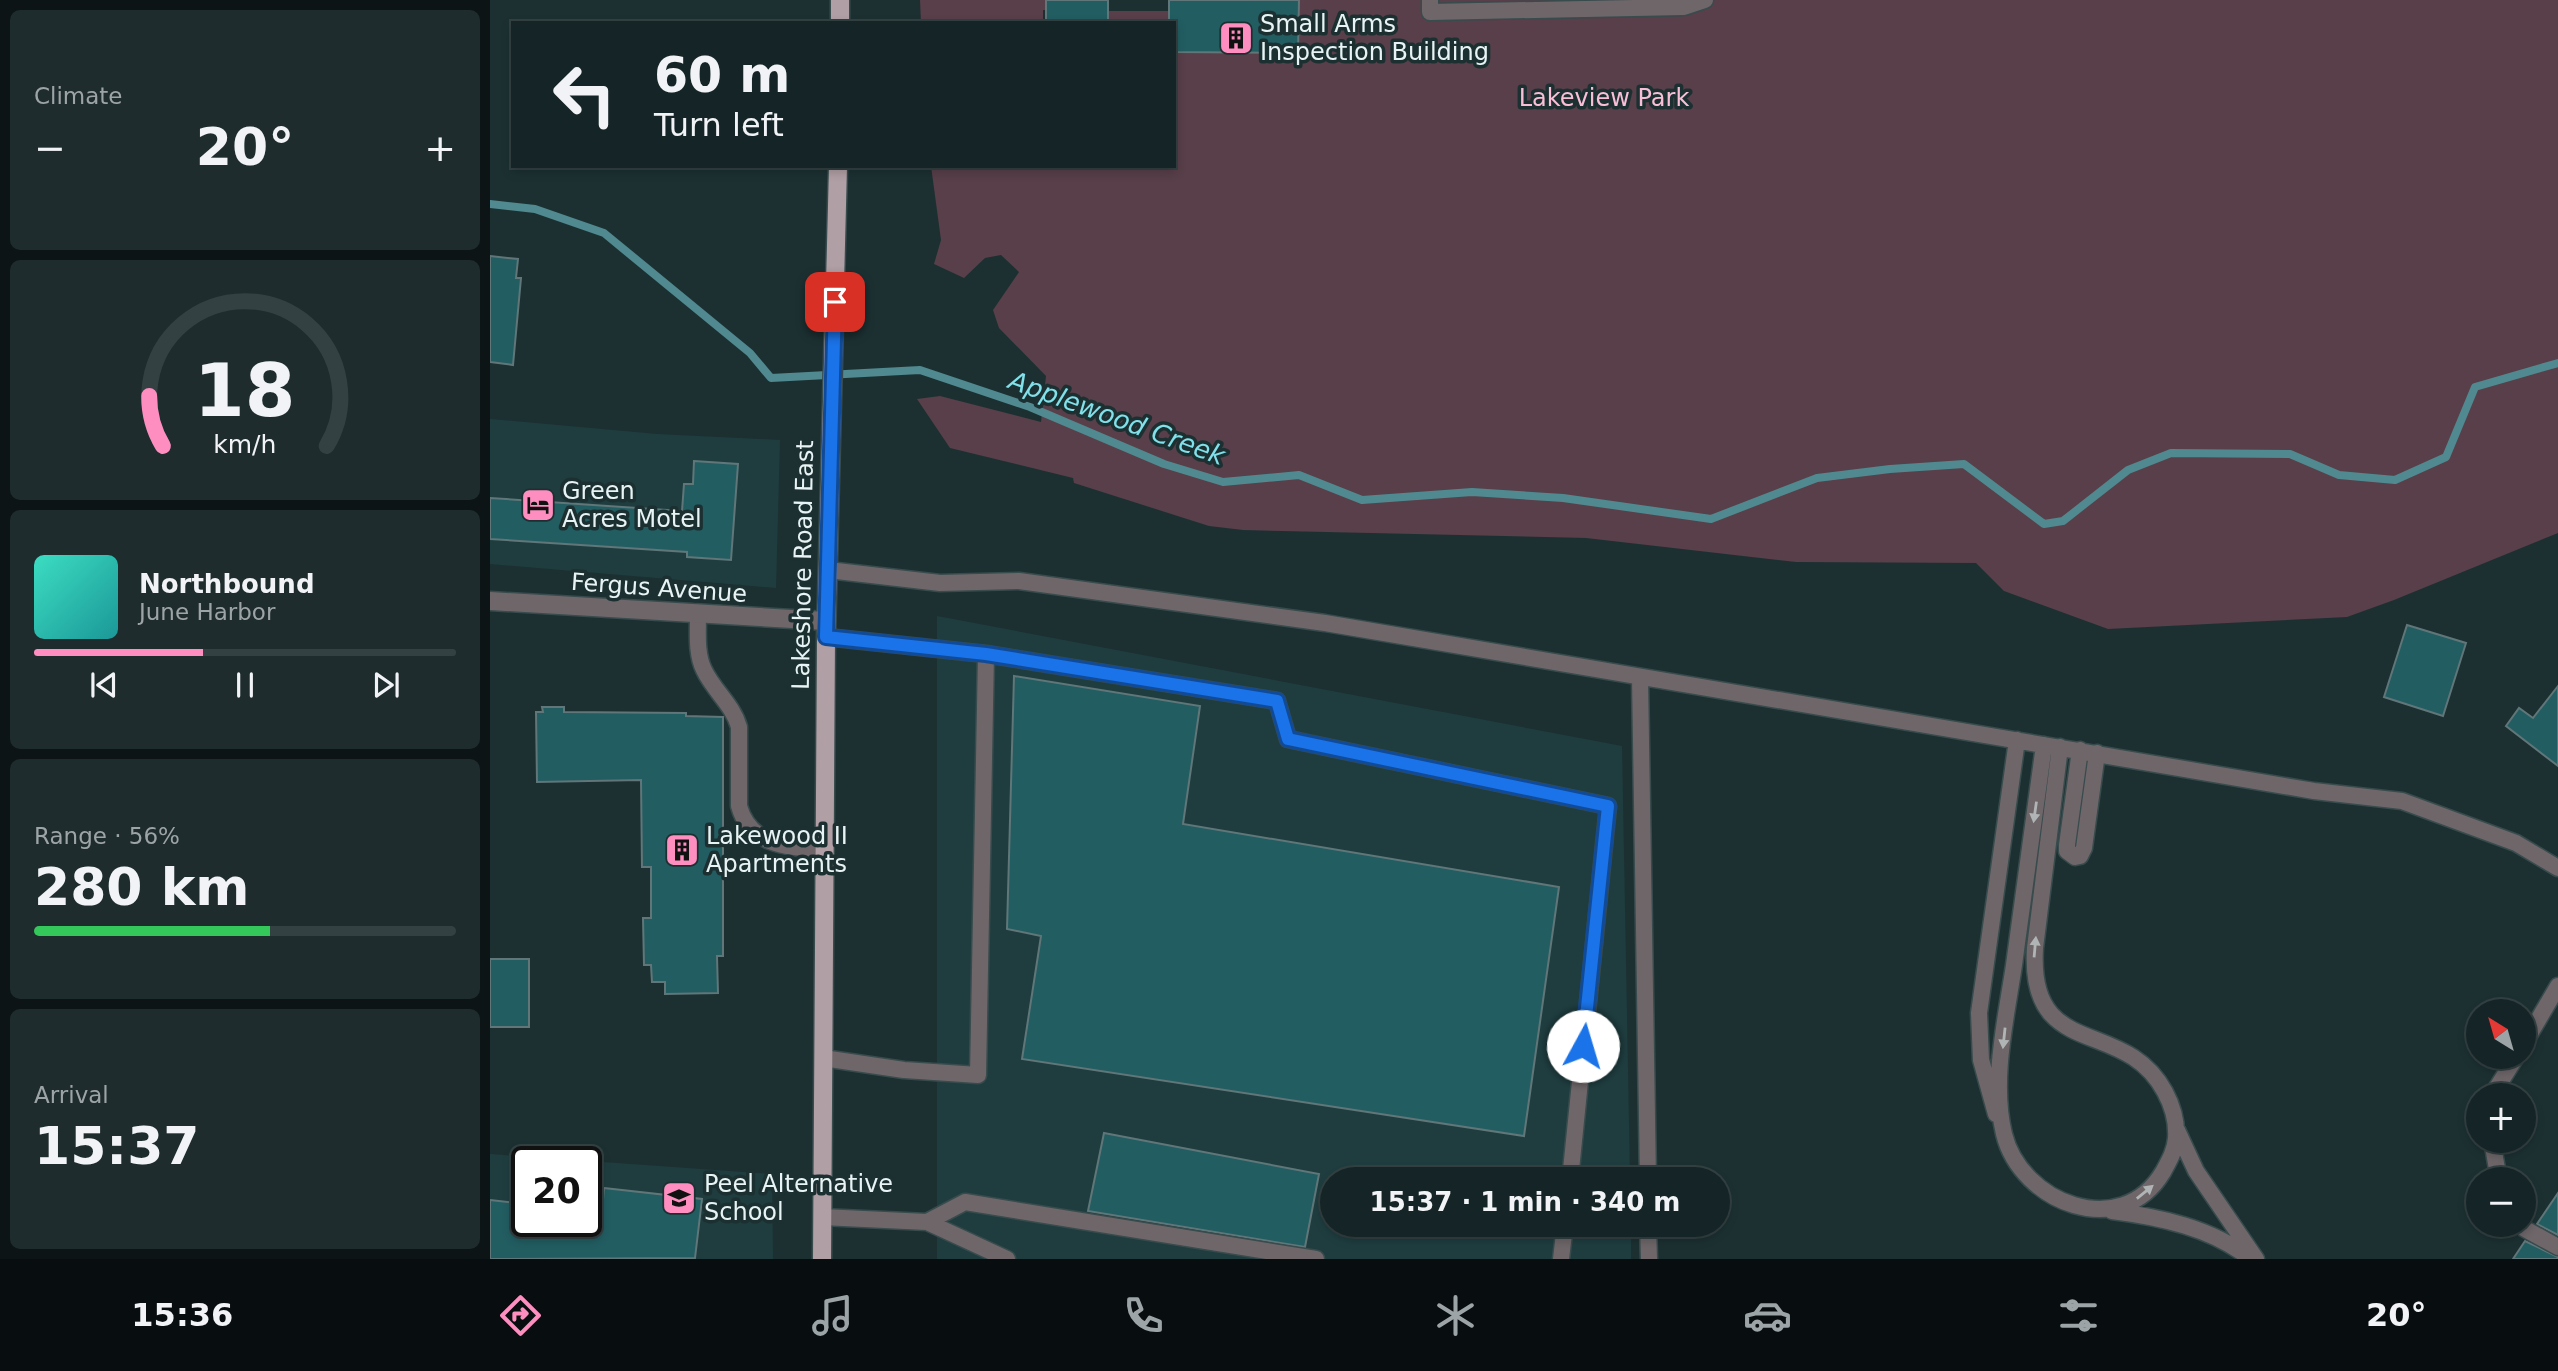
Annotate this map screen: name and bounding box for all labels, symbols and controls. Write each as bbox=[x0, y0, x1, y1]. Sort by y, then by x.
place label: Small Arms Inspection Building bbox=[1260, 10, 1489, 66]
building icon: Small Arms Inspection Building bbox=[1217, 19, 1255, 57]
text: 60 m bbox=[654, 47, 790, 104]
icon: left bbox=[539, 49, 630, 140]
text: Climate bbox=[34, 83, 123, 109]
park label: Lakeview Park bbox=[1519, 84, 1689, 112]
text: Turn left bbox=[654, 106, 784, 144]
text: 20° bbox=[196, 117, 294, 177]
text: − bbox=[34, 126, 66, 170]
text: + bbox=[424, 126, 456, 170]
pin bbox=[805, 272, 865, 332]
icon: arrive bbox=[816, 283, 854, 321]
text: 18 bbox=[194, 348, 296, 433]
water label: Applewood Creek bbox=[1003, 364, 1230, 471]
text: km/h bbox=[213, 429, 277, 458]
street label: Lakeshore Road East bbox=[787, 440, 819, 690]
place label: Green Acres Motel bbox=[562, 477, 702, 533]
hotel icon: Green Acres Motel bbox=[519, 486, 557, 524]
street label: Fergus Avenue bbox=[570, 568, 748, 608]
text: Northbound bbox=[139, 569, 315, 599]
text: June Harbor bbox=[139, 599, 275, 625]
icon: previous bbox=[85, 666, 123, 704]
icon: pause bbox=[226, 666, 264, 704]
icon: next bbox=[367, 666, 405, 704]
one-way arrow bbox=[2029, 801, 2040, 823]
place label: Lakewood II Apartments bbox=[706, 822, 848, 878]
text: Range · 56% bbox=[34, 823, 180, 849]
building icon: Lakewood II Apartments bbox=[663, 831, 701, 869]
text: 280 km bbox=[34, 857, 249, 917]
one-way arrow bbox=[2030, 936, 2041, 958]
north arrow bbox=[2466, 999, 2536, 1069]
map controls bbox=[2466, 999, 2536, 1237]
position arrow bbox=[1546, 1009, 1620, 1083]
one-way arrow bbox=[1998, 1027, 2009, 1049]
text: Arrival bbox=[34, 1082, 109, 1108]
button: + bbox=[2466, 1083, 2536, 1153]
text: 15:37 bbox=[34, 1116, 200, 1176]
speed limit sign: 20 bbox=[511, 1146, 602, 1237]
button: − bbox=[2466, 1167, 2536, 1237]
place label: Peel Alternative School bbox=[704, 1170, 893, 1226]
school or university icon: Peel Alternative School bbox=[660, 1179, 698, 1217]
one-way arrow bbox=[2136, 1185, 2153, 1200]
text: 15:37 · 1 min · 340 m bbox=[1370, 1187, 1680, 1217]
icon: directions bbox=[496, 1291, 545, 1340]
icon: music bbox=[808, 1291, 857, 1340]
icon: phone bbox=[1119, 1291, 1168, 1340]
icon: climate bbox=[1431, 1291, 1480, 1340]
icon: car bbox=[1743, 1291, 1792, 1340]
icon: filters bbox=[2054, 1291, 2103, 1340]
text: 15:36 bbox=[131, 1296, 233, 1334]
text: 20° bbox=[2366, 1296, 2427, 1334]

